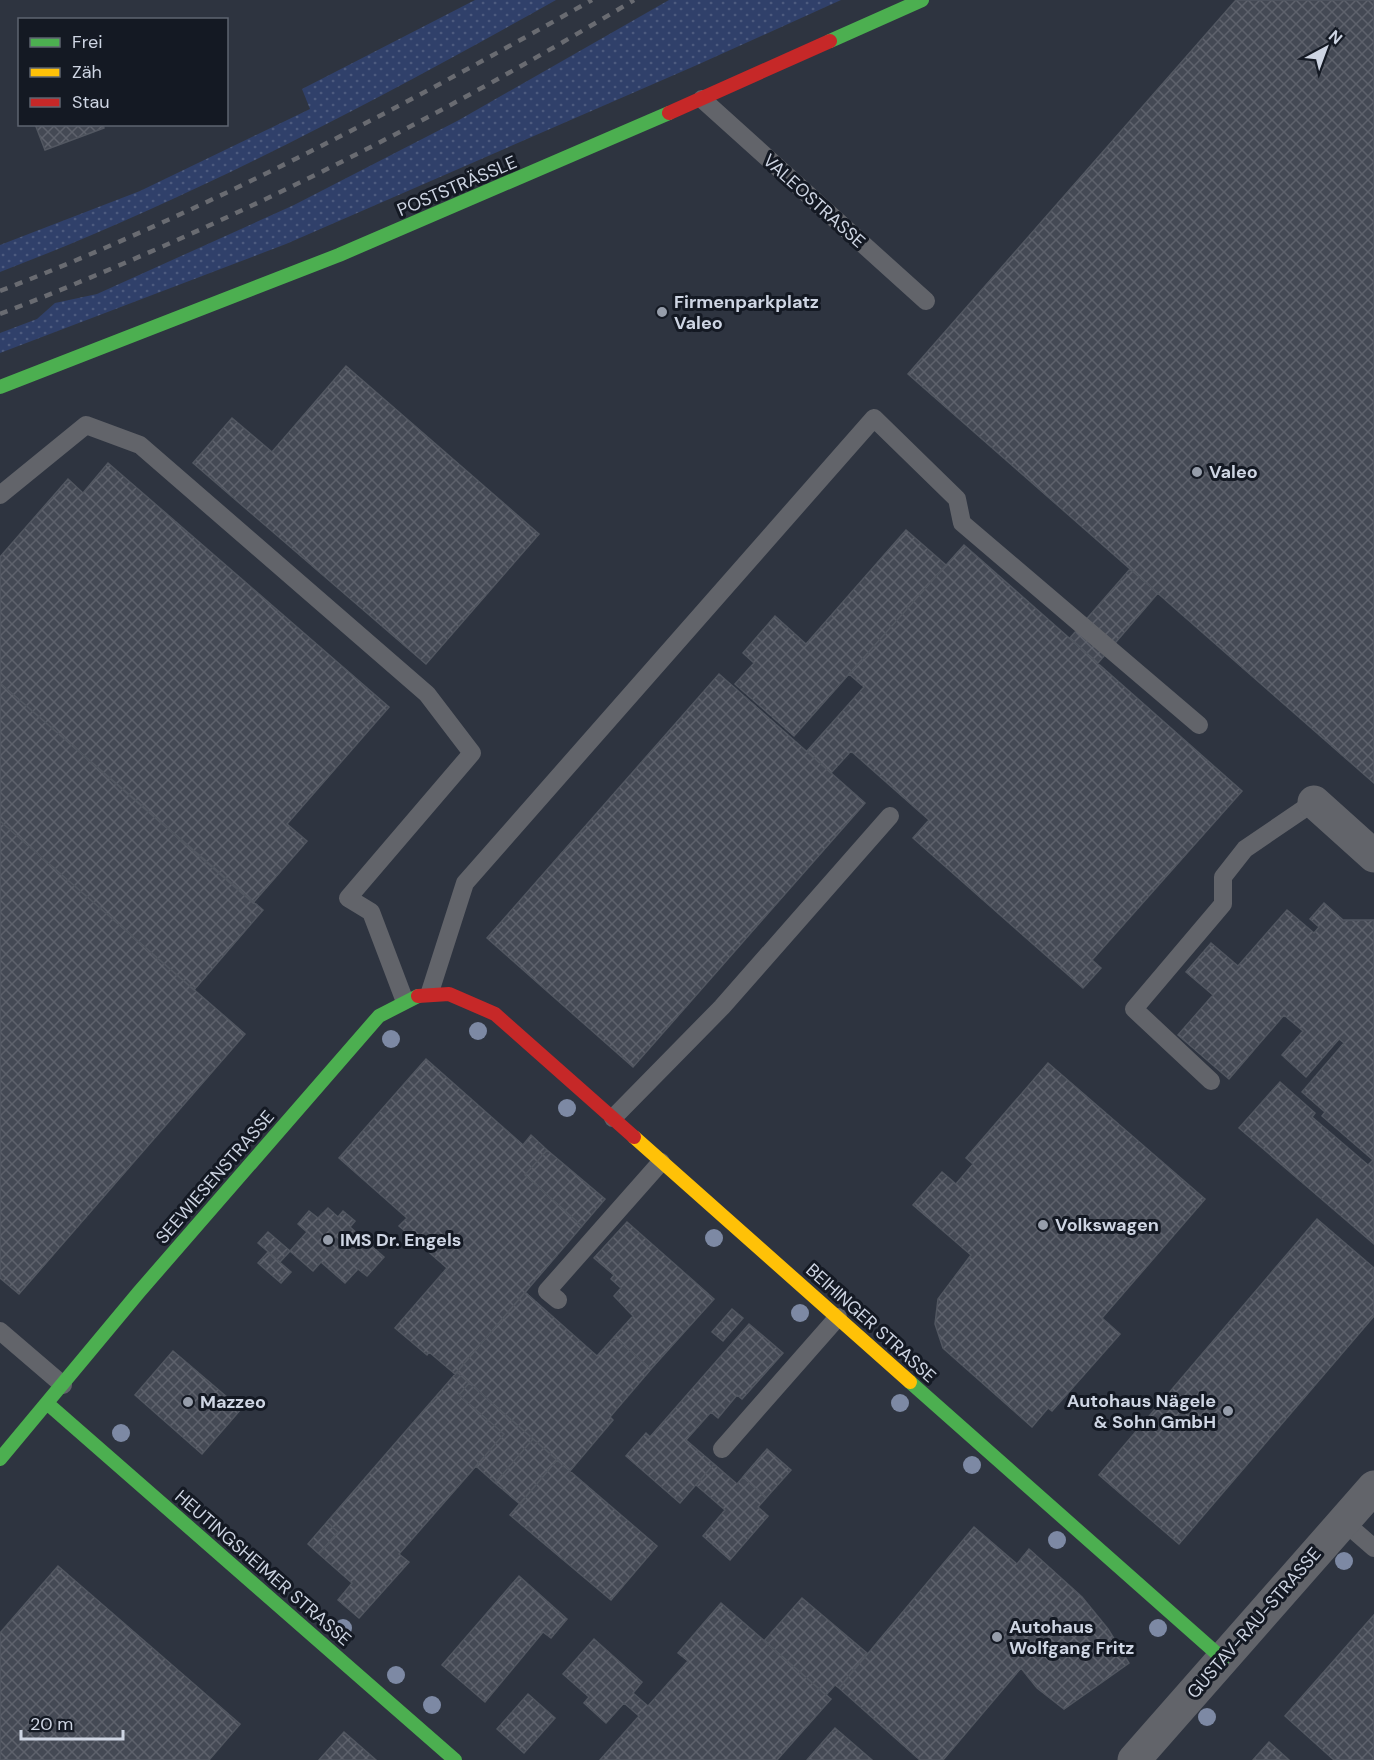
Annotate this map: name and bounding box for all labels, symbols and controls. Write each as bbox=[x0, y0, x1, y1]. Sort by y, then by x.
legend bbox=[18, 18, 228, 126]
north arrow bbox=[1296, 18, 1356, 78]
text: N bbox=[1324, 25, 1347, 49]
text: Frei bbox=[72, 30, 103, 54]
text: Zäh bbox=[72, 60, 102, 84]
text: Stau bbox=[72, 90, 110, 114]
street label: VALEOSTRASSE bbox=[758, 149, 870, 253]
street label: POSTSTRÄSSLE bbox=[394, 150, 520, 222]
place label: Firmenparkplatz Valeo bbox=[674, 290, 819, 335]
marker: Firmenparkplatz Valeo bbox=[655, 305, 669, 319]
place label: Valeo bbox=[1209, 460, 1258, 484]
marker: Valeo bbox=[1190, 465, 1204, 479]
street label: SEEWIESENSTRASSE bbox=[150, 1105, 280, 1249]
place label: Volkswagen bbox=[1055, 1213, 1159, 1237]
marker: Volkswagen bbox=[1036, 1218, 1050, 1232]
place label: IMS Dr. Engels bbox=[340, 1228, 461, 1252]
marker: IMS Dr. Engels bbox=[321, 1233, 335, 1247]
street label: BEIHINGER STRASSE bbox=[801, 1258, 941, 1388]
place label: Autohaus Nägele & Sohn GmbH bbox=[1067, 1389, 1216, 1434]
place label: Mazzeo bbox=[200, 1390, 266, 1414]
marker: Mazzeo bbox=[181, 1395, 195, 1409]
marker: Autohaus Nägele & Sohn GmbH bbox=[1221, 1404, 1235, 1418]
street label: HEUTINGSHEIMER STRASSE bbox=[170, 1485, 356, 1651]
street label: GUSTAV-RAU-STRASSE bbox=[1182, 1542, 1326, 1704]
place label: Autohaus Wolfgang Fritz bbox=[1009, 1615, 1135, 1660]
marker: Autohaus Wolfgang Fritz bbox=[990, 1630, 1004, 1644]
scale bar bbox=[21, 1703, 123, 1741]
text: 20 m bbox=[30, 1712, 73, 1736]

